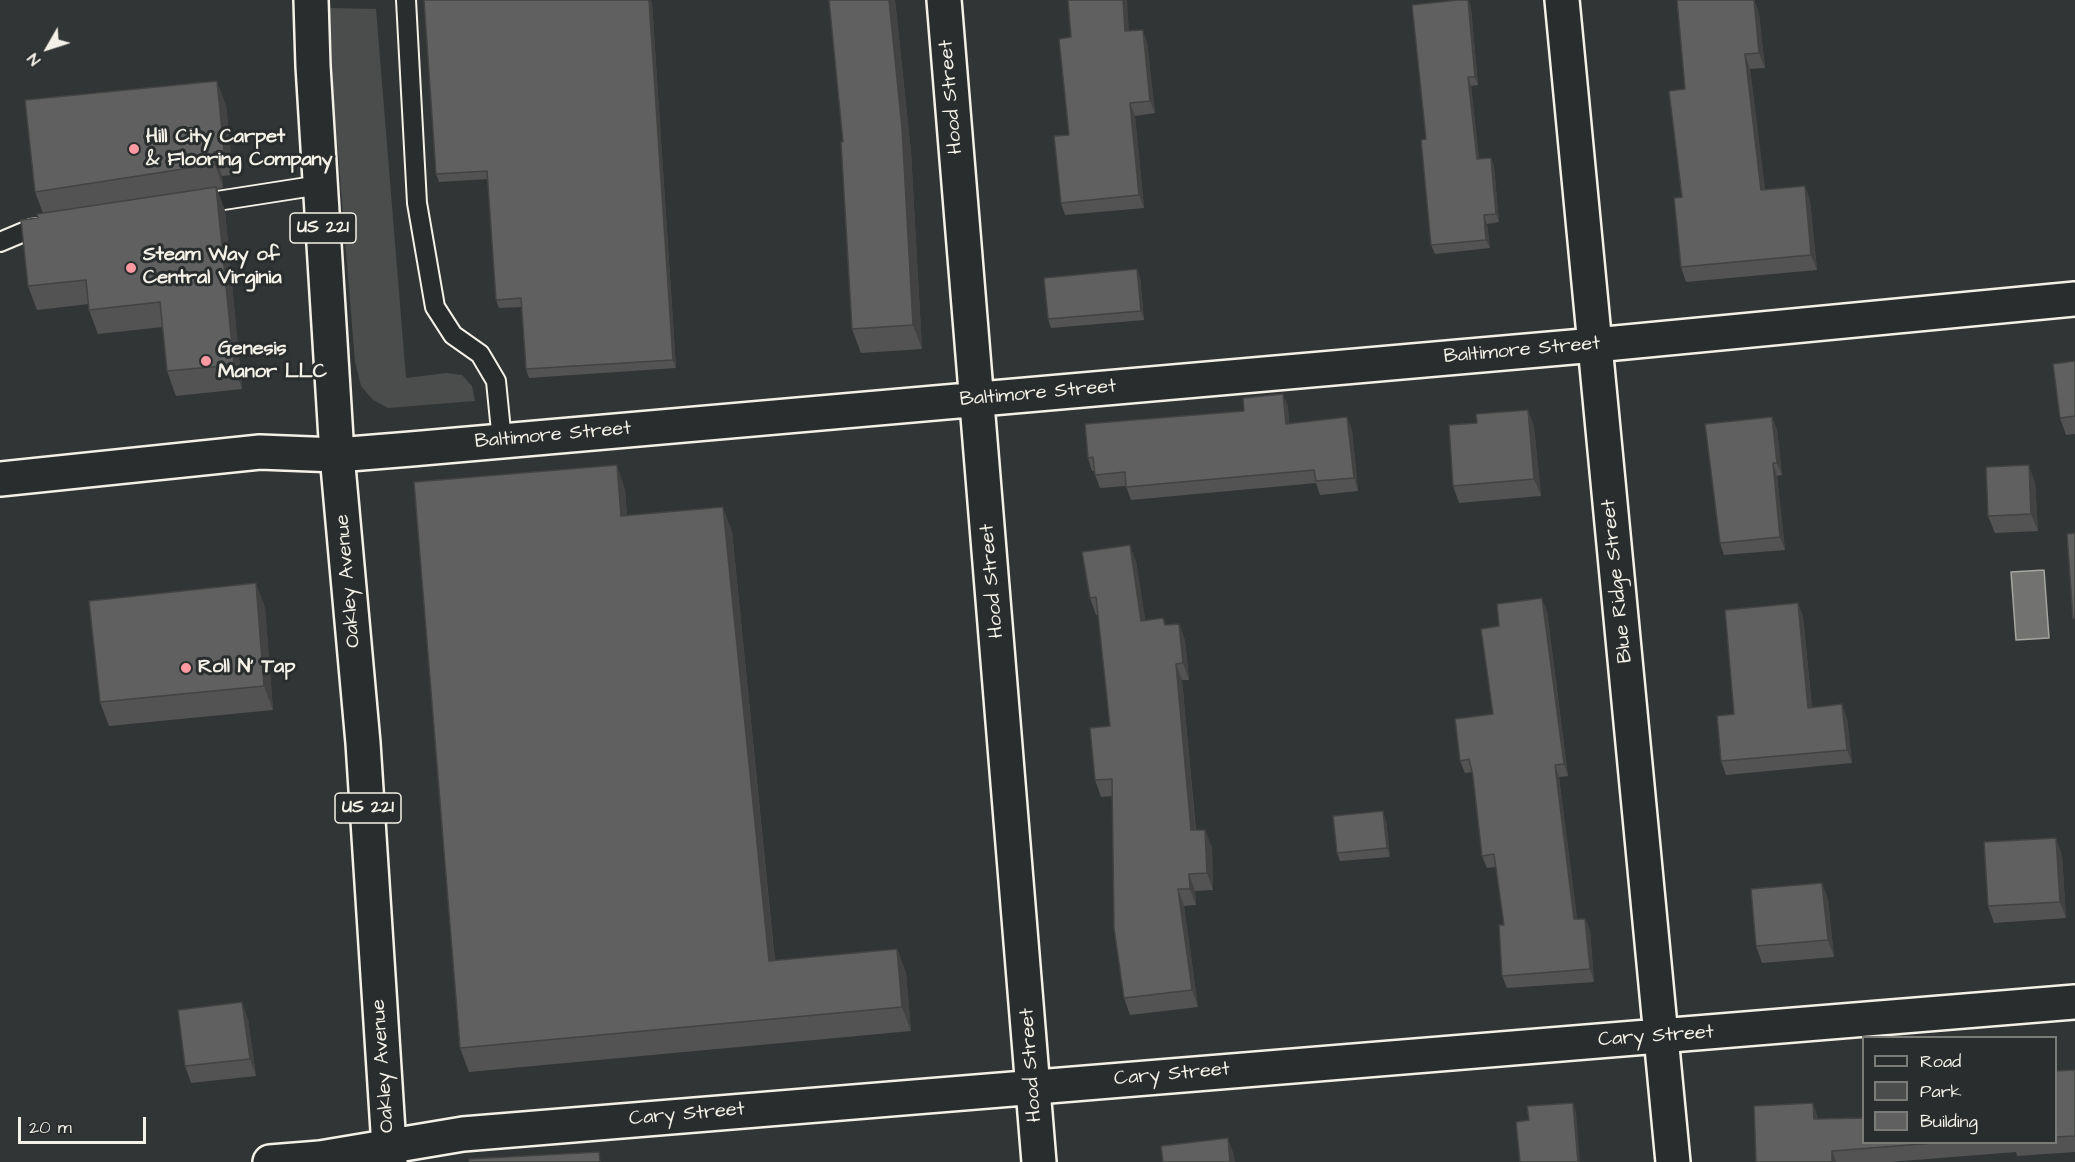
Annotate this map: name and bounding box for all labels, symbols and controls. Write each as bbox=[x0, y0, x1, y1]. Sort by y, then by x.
north arrow bbox=[18, 18, 78, 78]
street label: Hood Street bbox=[935, 39, 969, 155]
text: N bbox=[22, 49, 46, 70]
place label: Hill City Carpet & Flooring Company bbox=[146, 126, 333, 173]
marker: Hill City Carpet & Flooring Company bbox=[127, 142, 141, 156]
road number: US 221 bbox=[290, 213, 356, 243]
place label: Steam Way of Central Virginia bbox=[143, 244, 282, 291]
marker: Steam Way of Central Virginia bbox=[124, 261, 138, 275]
street label: Baltimore Street bbox=[1443, 332, 1601, 370]
place label: Genesis Manor LLC bbox=[218, 338, 327, 385]
marker: Genesis Manor LLC bbox=[199, 354, 213, 368]
street label: Baltimore Street bbox=[959, 375, 1117, 413]
street label: Baltimore Street bbox=[474, 417, 632, 455]
street label: Blue Ridge Street bbox=[1597, 498, 1639, 664]
street label: Oakley Avenue bbox=[331, 513, 367, 649]
street label: Hood Street bbox=[976, 523, 1010, 639]
place label: Roll N' Tap bbox=[198, 656, 295, 680]
marker: Roll N' Tap bbox=[179, 661, 193, 675]
road number: US 221 bbox=[335, 793, 401, 823]
street label: Oakley Avenue bbox=[367, 998, 401, 1134]
street label: Hood Street bbox=[1016, 1007, 1048, 1123]
street label: Cary Street bbox=[1597, 1021, 1715, 1053]
legend bbox=[1862, 1036, 2057, 1144]
text: Road bbox=[1920, 1049, 1961, 1074]
street label: Cary Street bbox=[1113, 1058, 1231, 1092]
text: Park bbox=[1920, 1079, 1962, 1104]
street label: Cary Street bbox=[628, 1098, 746, 1132]
scale bar bbox=[21, 1105, 148, 1143]
text: Building bbox=[1920, 1109, 1978, 1134]
text: 20 m bbox=[29, 1115, 72, 1140]

